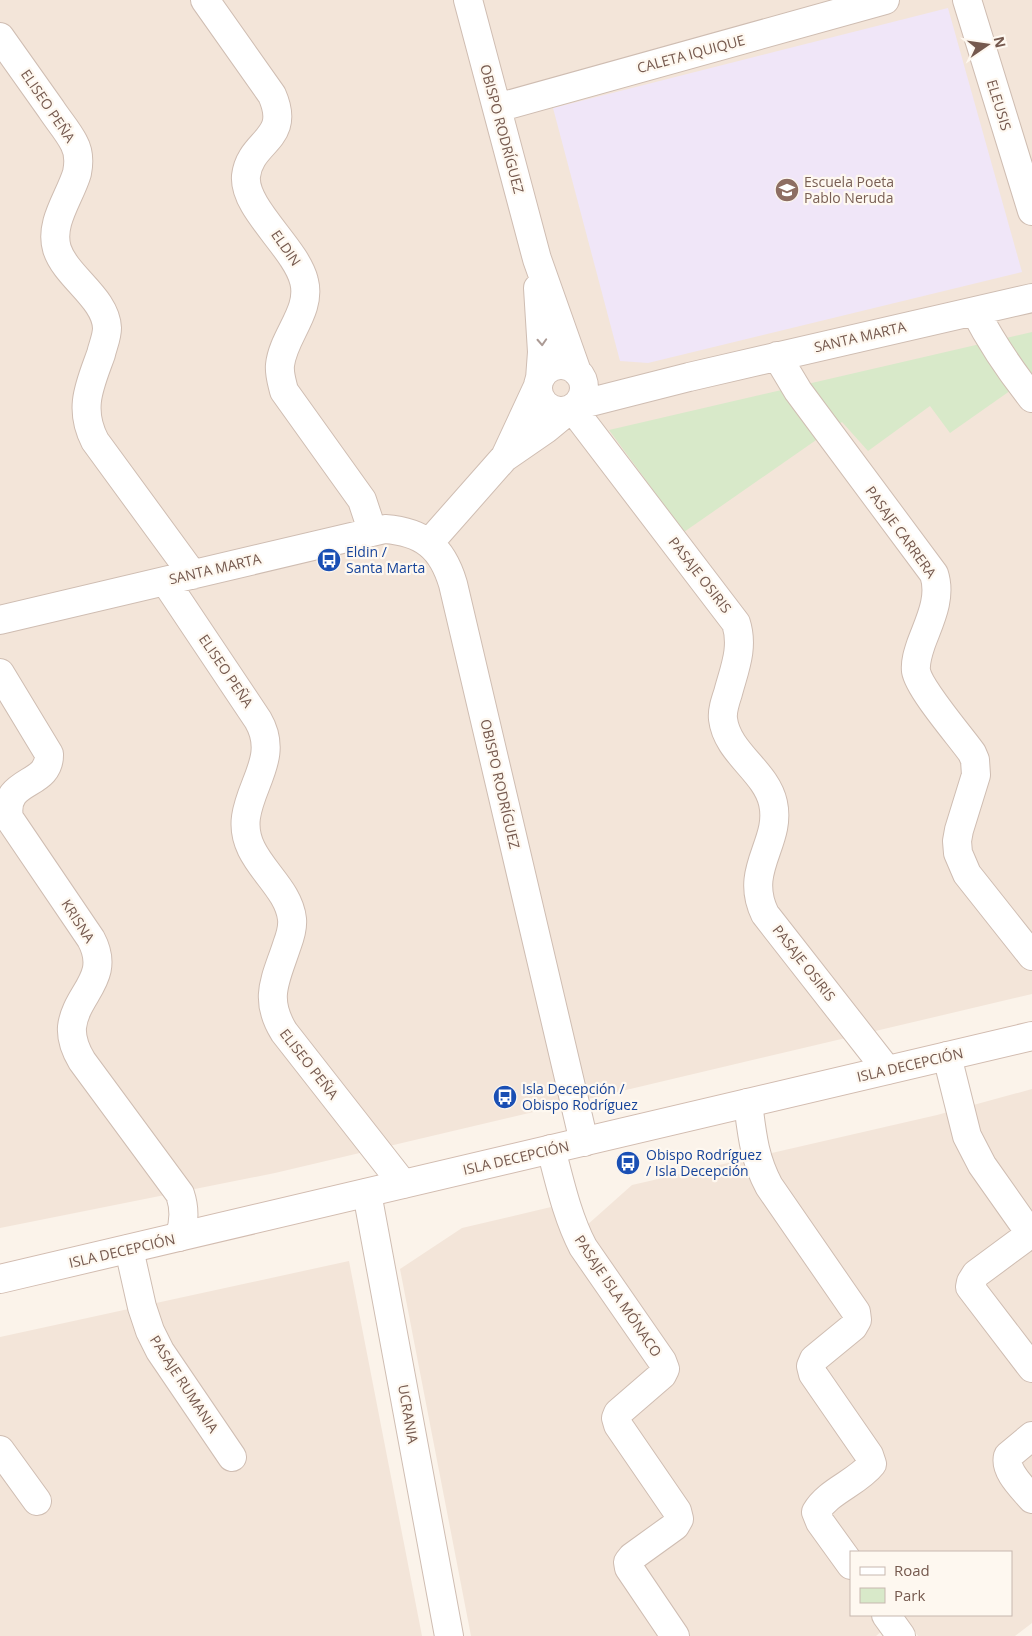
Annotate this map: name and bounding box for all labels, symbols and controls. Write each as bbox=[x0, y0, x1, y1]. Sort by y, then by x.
north arrow bbox=[962, 20, 1012, 70]
street label: CALETA IQUIQUE bbox=[635, 30, 747, 77]
text: N bbox=[990, 34, 1011, 50]
street label: OBISPO RODRÍGUEZ bbox=[476, 62, 529, 196]
street label: ELISEO PEÑA bbox=[17, 65, 80, 146]
street label: ELEUSIS bbox=[983, 77, 1016, 133]
place label: Escuela Poeta Pablo Neruda bbox=[804, 172, 894, 207]
school or university icon: Escuela Poeta Pablo Neruda bbox=[774, 177, 800, 203]
street label: ELDIN bbox=[267, 226, 306, 269]
street label: SANTA MARTA bbox=[812, 317, 908, 356]
one-way arrow bbox=[536, 339, 547, 347]
street label: PASAJE CARRERA bbox=[862, 482, 941, 582]
street label: PASAJE OSIRIS bbox=[665, 533, 736, 617]
place label: Eldin / Santa Marta bbox=[346, 542, 425, 577]
bus stop icon: Eldin / Santa Marta bbox=[316, 547, 342, 573]
street label: SANTA MARTA bbox=[167, 549, 263, 588]
street label: ELISEO PEÑA bbox=[195, 630, 258, 711]
street label: OBISPO RODRÍGUEZ bbox=[476, 717, 525, 851]
street label: KRISNA bbox=[57, 895, 100, 946]
street label: PASAJE OSIRIS bbox=[769, 921, 840, 1005]
street label: ELISEO PEÑA bbox=[276, 1025, 343, 1103]
street label: ISLA DECEPCIÓN bbox=[855, 1043, 965, 1086]
place label: Isla Decepción / Obispo Rodríguez bbox=[522, 1079, 638, 1114]
bus stop icon: Isla Decepción / Obispo Rodríguez bbox=[492, 1084, 518, 1110]
street label: ISLA DECEPCIÓN bbox=[461, 1136, 571, 1179]
place label: Obispo Rodríguez / Isla Decepción bbox=[646, 1145, 762, 1180]
bus stop icon: Obispo Rodríguez / Isla Decepción bbox=[615, 1150, 641, 1176]
street label: ISLA DECEPCIÓN bbox=[67, 1229, 177, 1272]
street label: PASAJE ISLA MÓNACO bbox=[571, 1231, 666, 1360]
street label: PASAJE RUMANIA bbox=[146, 1331, 223, 1436]
street label: UCRANIA bbox=[394, 1383, 423, 1445]
legend bbox=[850, 1551, 1012, 1616]
text: Road bbox=[894, 1560, 930, 1580]
text: Park bbox=[894, 1585, 925, 1605]

